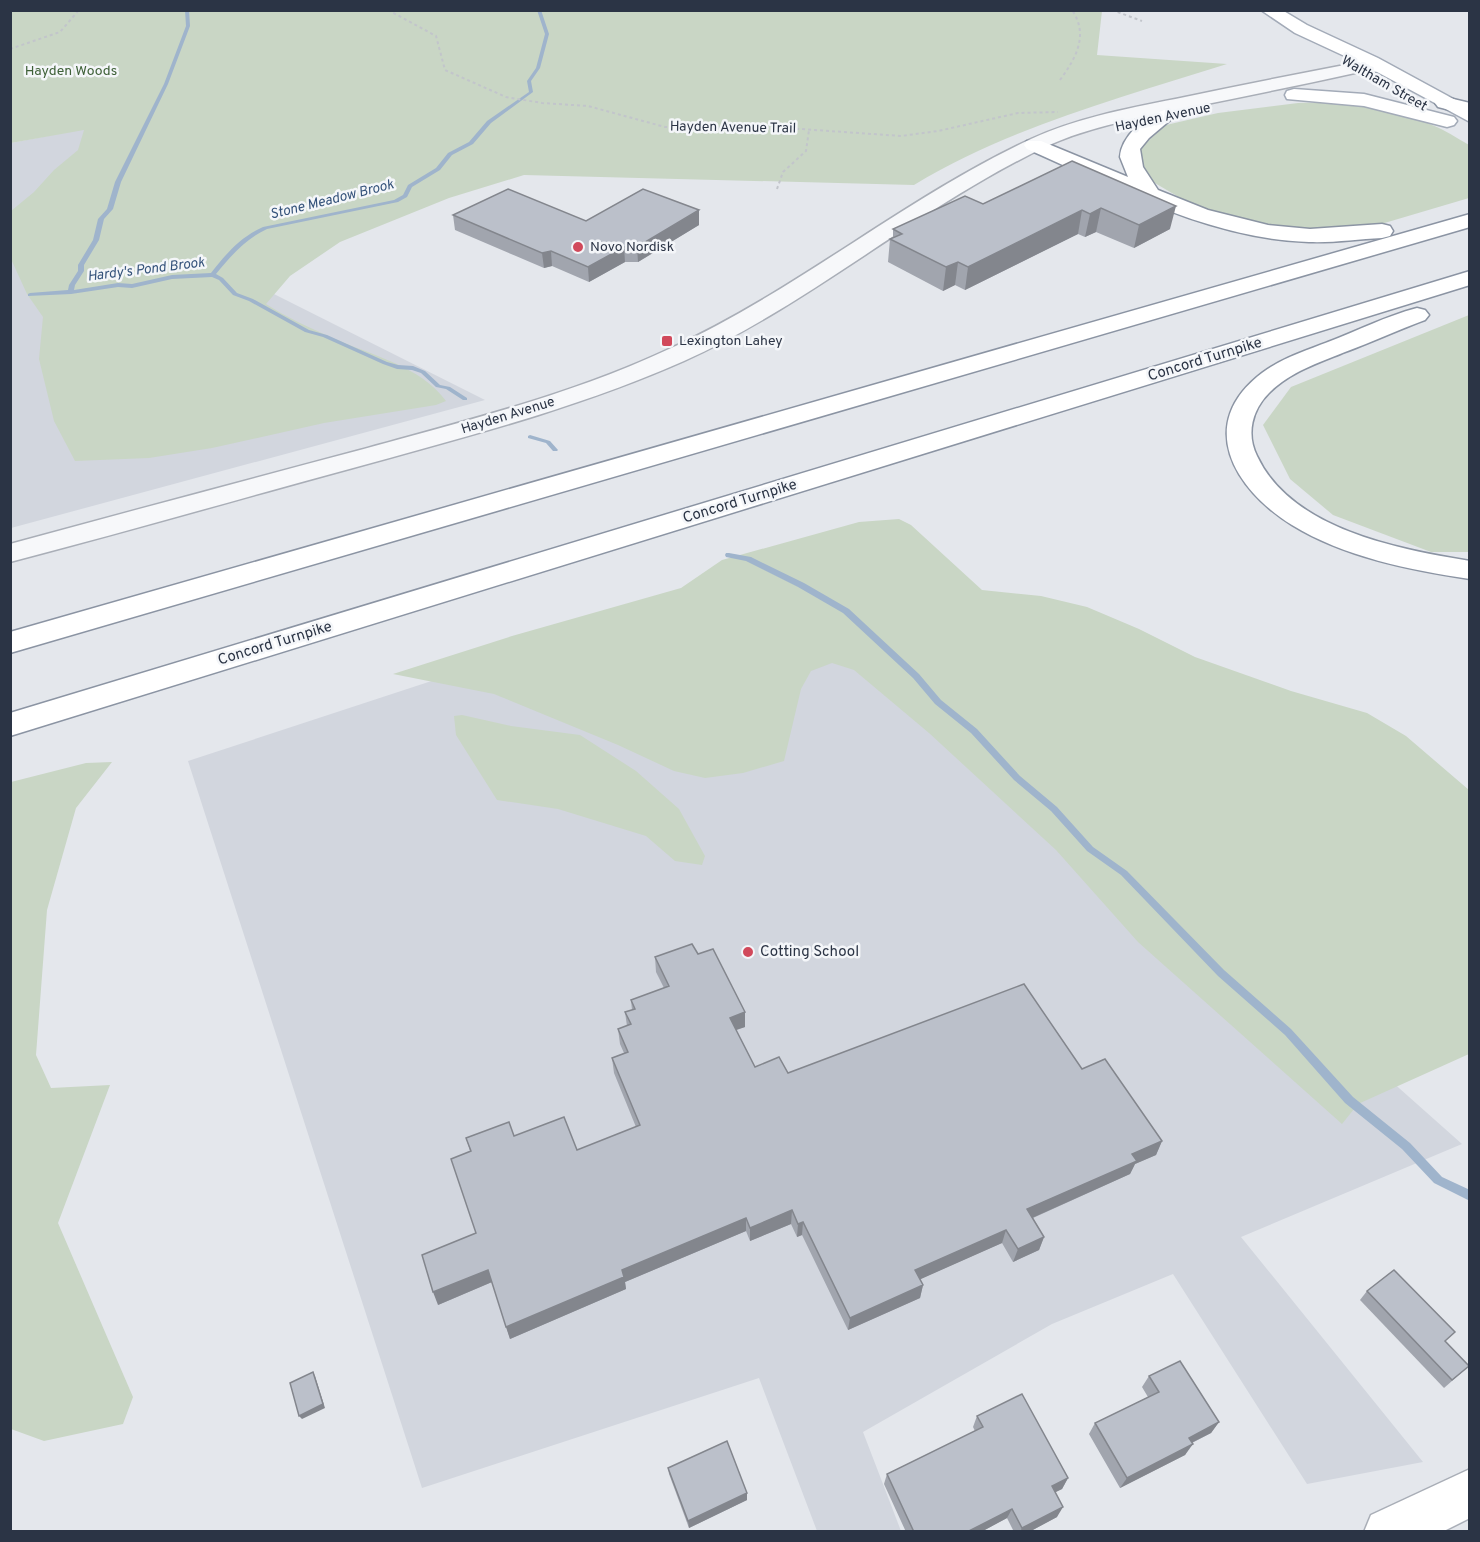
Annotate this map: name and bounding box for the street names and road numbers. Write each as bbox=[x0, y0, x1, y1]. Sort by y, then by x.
street label: Waltham Street bbox=[1338, 52, 1430, 116]
street label: Hayden Avenue bbox=[1114, 100, 1212, 136]
street label: Hayden Avenue Trail bbox=[670, 118, 796, 138]
street label: Concord Turnpike bbox=[1146, 334, 1264, 386]
street label: Hayden Avenue bbox=[459, 394, 557, 438]
street label: Concord Turnpike bbox=[681, 476, 799, 528]
street label: Concord Turnpike bbox=[216, 618, 334, 670]

